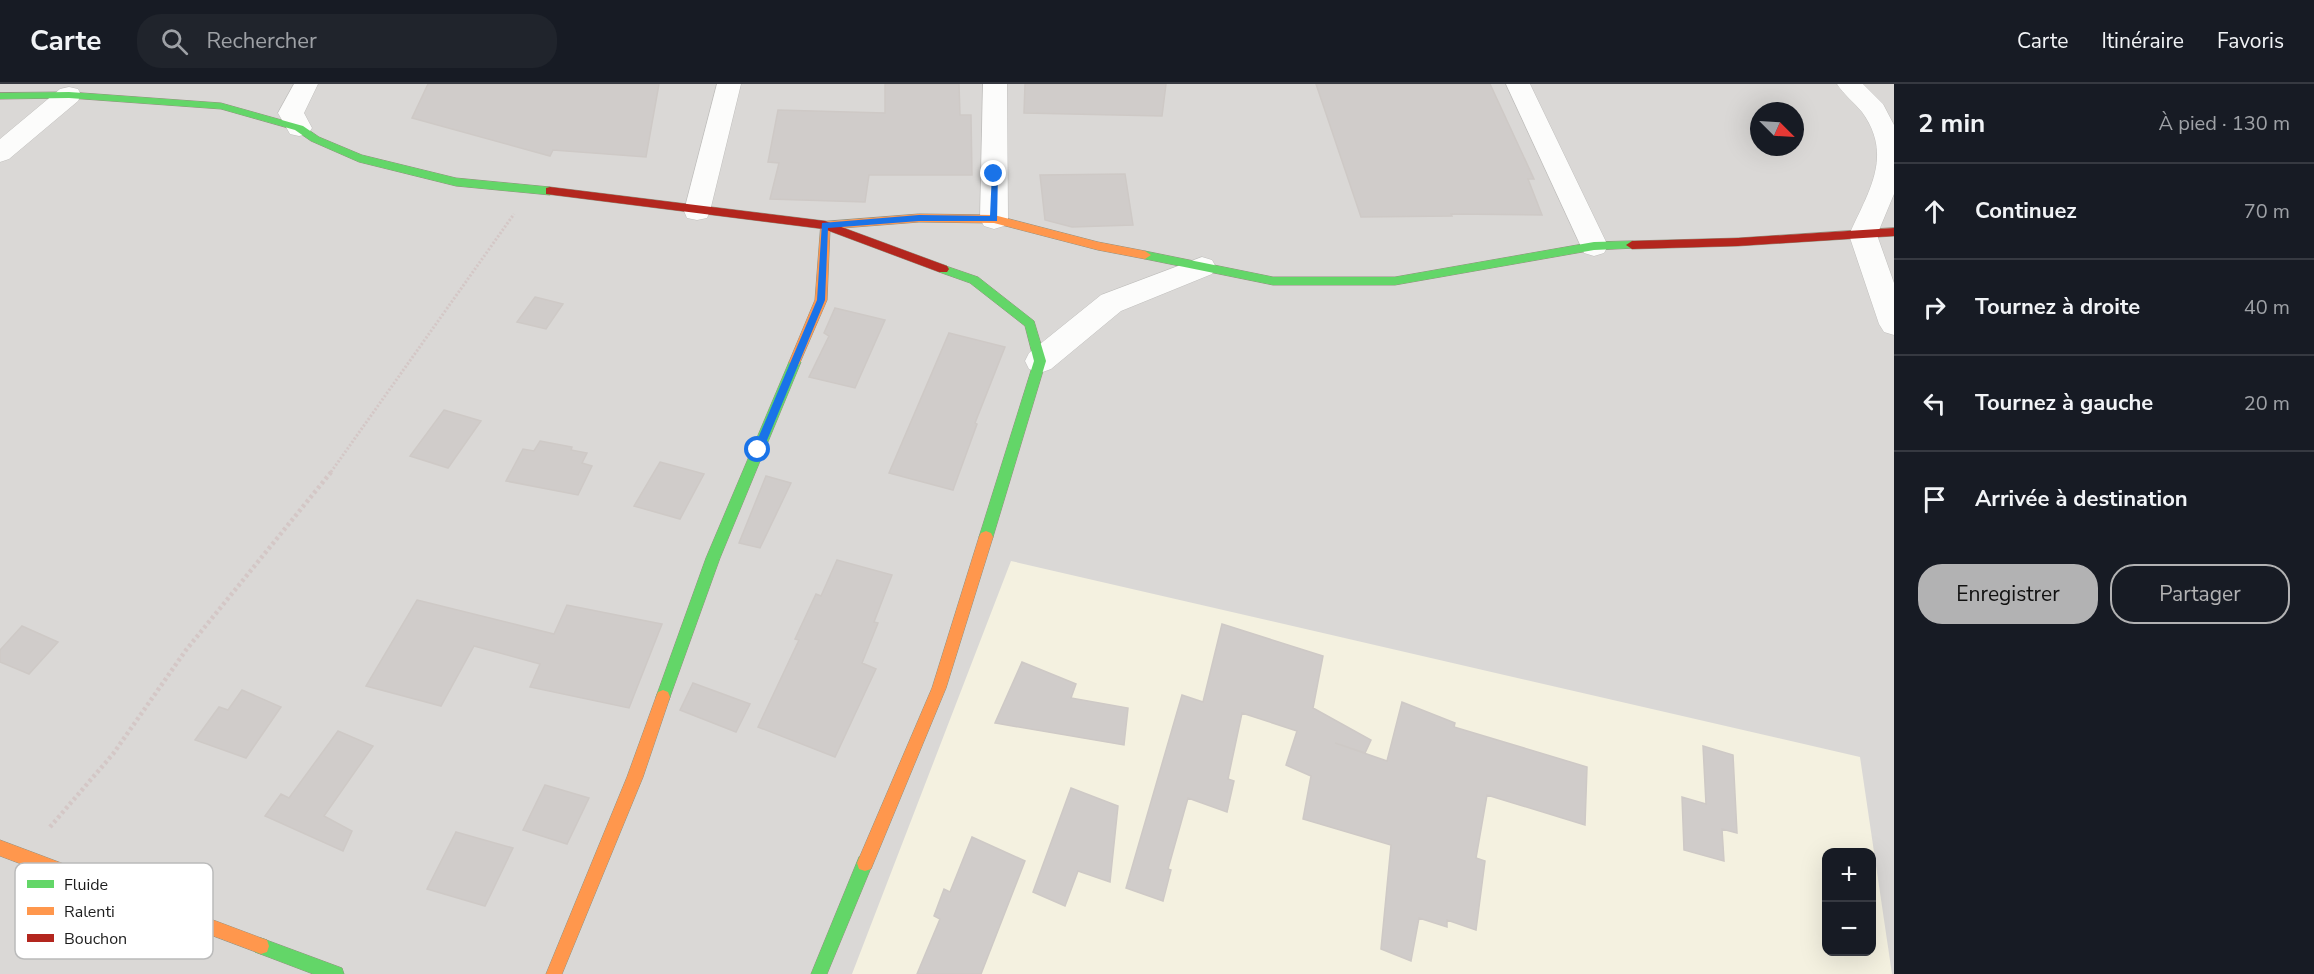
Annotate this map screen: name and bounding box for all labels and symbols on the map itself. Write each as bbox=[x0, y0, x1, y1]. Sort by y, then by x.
north arrow bbox=[1750, 102, 1804, 156]
route end bbox=[980, 160, 1006, 186]
route start bbox=[744, 436, 770, 462]
legend bbox=[15, 863, 213, 959]
text: Fluide bbox=[64, 874, 108, 896]
text: Ralenti bbox=[64, 901, 115, 923]
text: Bouchon bbox=[64, 928, 127, 950]

